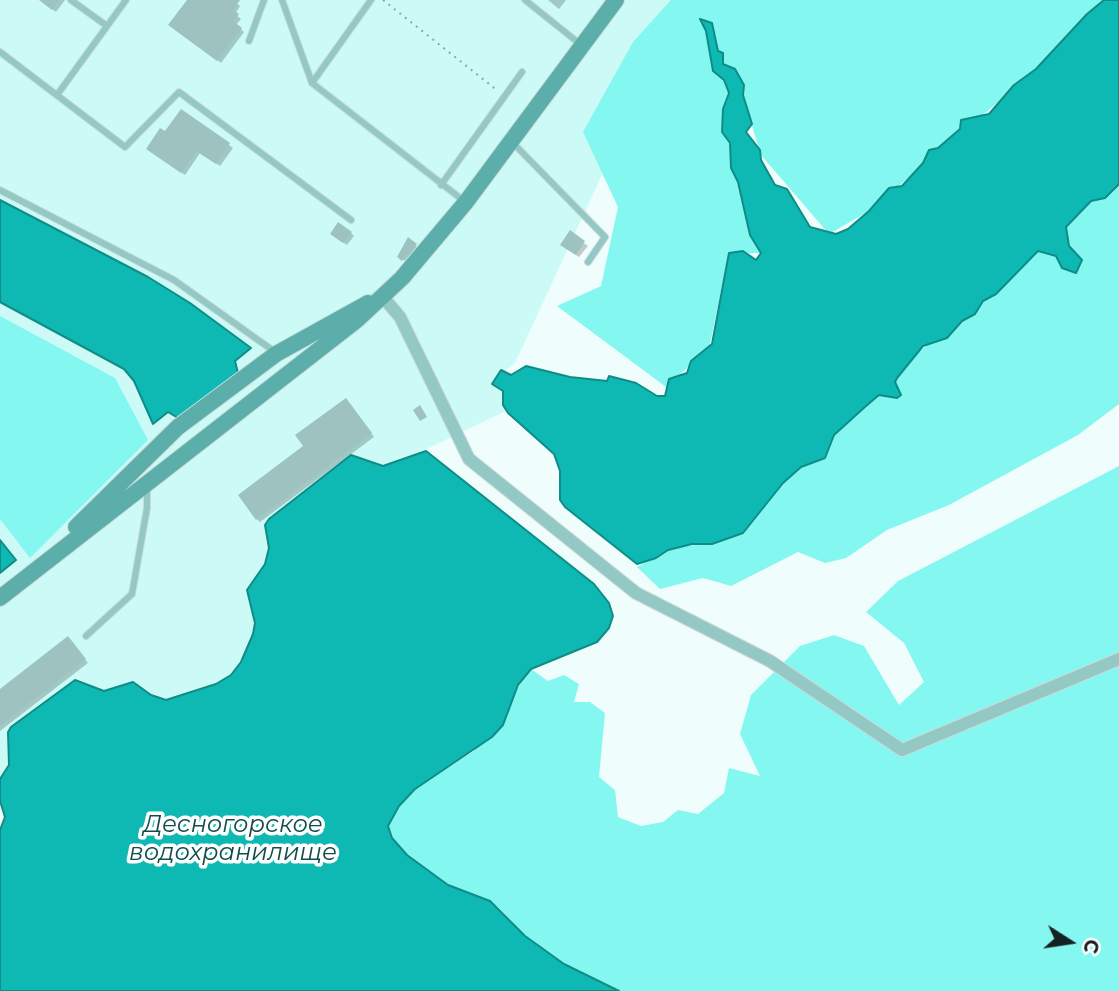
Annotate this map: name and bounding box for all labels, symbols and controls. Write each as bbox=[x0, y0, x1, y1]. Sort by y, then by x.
water label: Десногорское водохранилище bbox=[129, 811, 337, 867]
north arrow bbox=[1035, 907, 1105, 977]
text: С bbox=[1078, 937, 1104, 956]

